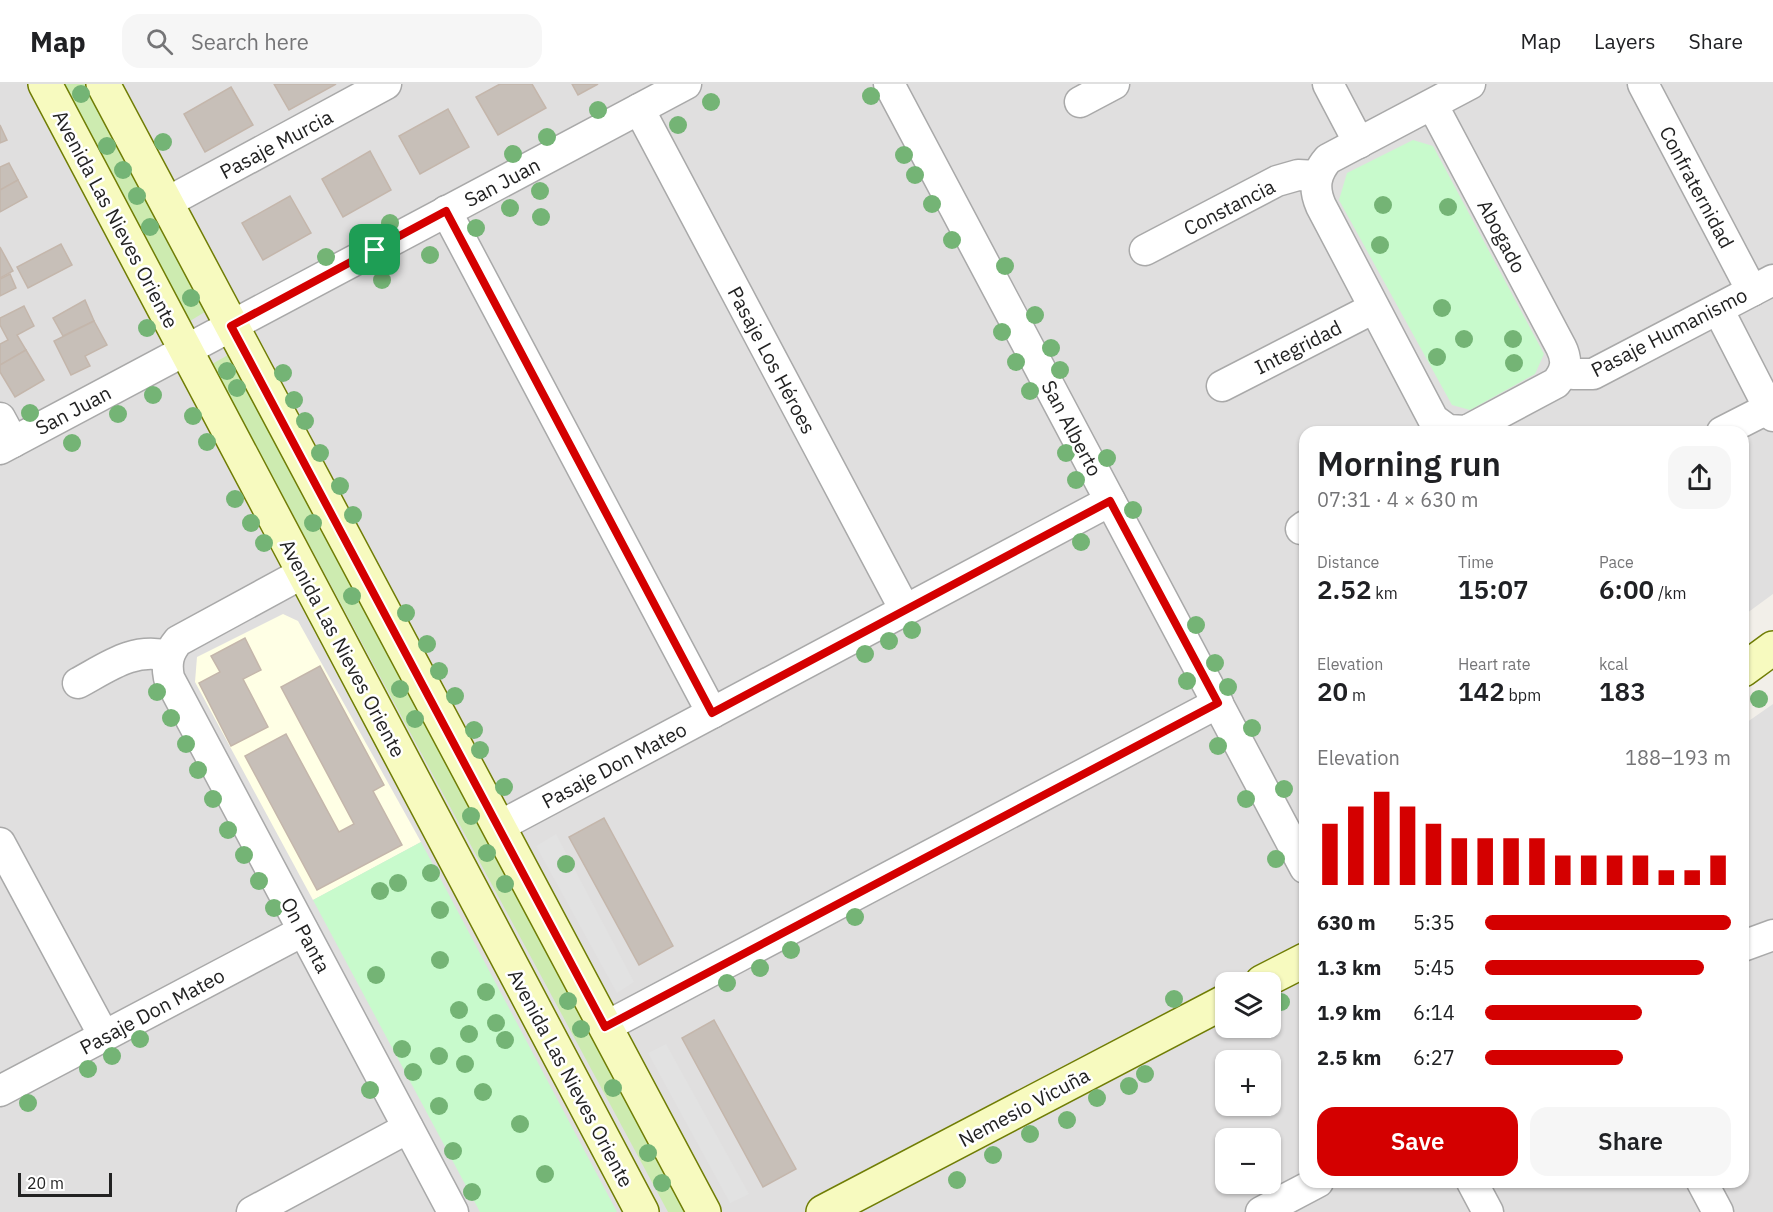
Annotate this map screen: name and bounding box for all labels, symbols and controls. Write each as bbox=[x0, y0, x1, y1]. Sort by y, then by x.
search box bbox=[122, 14, 542, 68]
text: Map bbox=[30, 23, 86, 60]
icon: search bbox=[143, 25, 176, 58]
text: Search here bbox=[191, 27, 309, 56]
text: Map bbox=[1521, 27, 1561, 55]
text: Layers bbox=[1594, 27, 1656, 55]
text: Share bbox=[1689, 27, 1743, 55]
street label: Pasaje Murcia bbox=[215, 103, 337, 185]
street label: Avenida Las Nieves Oriente bbox=[47, 105, 185, 333]
street label: Confraternidad bbox=[1653, 121, 1741, 253]
street label: San Juan bbox=[459, 151, 545, 213]
street label: Constancia bbox=[1179, 172, 1280, 242]
street label: Abogado bbox=[1471, 195, 1533, 277]
pin bbox=[349, 224, 400, 275]
icon: arrive bbox=[358, 233, 391, 266]
street label: Pasaje Los Héroes bbox=[722, 281, 822, 439]
street label: Pasaje Humanismo bbox=[1586, 281, 1752, 383]
street label: Integridad bbox=[1250, 314, 1346, 380]
street label: San Alberto bbox=[1035, 375, 1109, 481]
street label: San Juan bbox=[30, 379, 116, 441]
text: Morning run bbox=[1317, 442, 1501, 485]
button: share bbox=[1668, 446, 1731, 509]
text: 07:31 · 4 × 630 m bbox=[1317, 486, 1478, 513]
street label: Avenida Las Nieves Oriente bbox=[274, 534, 412, 762]
text: Distance bbox=[1317, 552, 1379, 572]
text: Time bbox=[1458, 552, 1494, 572]
text: Pace bbox=[1599, 552, 1634, 572]
text: 2.52 bbox=[1317, 572, 1372, 606]
text: 15:07 bbox=[1458, 572, 1529, 606]
text: 6:00 bbox=[1599, 572, 1654, 606]
text: km bbox=[1372, 583, 1398, 603]
text: /km bbox=[1654, 583, 1686, 603]
text: Elevation bbox=[1317, 654, 1383, 674]
text: Heart rate bbox=[1458, 654, 1531, 674]
text: kcal bbox=[1599, 654, 1628, 674]
text: 20 bbox=[1317, 674, 1348, 708]
text: 142 bbox=[1458, 674, 1505, 708]
text: 183 bbox=[1599, 674, 1646, 708]
text: m bbox=[1348, 685, 1366, 705]
text: bpm bbox=[1505, 685, 1541, 705]
street label: Pasaje Don Mateo bbox=[537, 715, 691, 815]
text: Elevation bbox=[1317, 744, 1400, 771]
text: 188–193 m bbox=[1625, 744, 1731, 771]
street label: On Panta bbox=[275, 893, 337, 978]
text: 630 m bbox=[1317, 909, 1376, 936]
text: 5:35 bbox=[1413, 909, 1455, 936]
text: 1.3 km bbox=[1317, 954, 1381, 981]
text: 5:45 bbox=[1413, 954, 1455, 981]
street label: Pasaje Don Mateo bbox=[75, 961, 229, 1061]
street label: Avenida Las Nieves Oriente bbox=[502, 964, 640, 1192]
map controls bbox=[1215, 972, 1281, 1194]
button: layers bbox=[1215, 972, 1281, 1038]
text: 1.9 km bbox=[1317, 999, 1381, 1026]
text: 6:14 bbox=[1413, 999, 1455, 1026]
text: 2.5 km bbox=[1317, 1044, 1381, 1071]
text: 6:27 bbox=[1413, 1044, 1455, 1071]
button: + bbox=[1215, 1050, 1281, 1116]
street label: Nemesio Vicuña bbox=[954, 1061, 1095, 1153]
button: Save bbox=[1317, 1107, 1518, 1176]
button: Share bbox=[1530, 1107, 1731, 1176]
button: − bbox=[1215, 1128, 1281, 1194]
scale bar bbox=[18, 1170, 112, 1198]
text: 20 m bbox=[27, 1173, 64, 1193]

